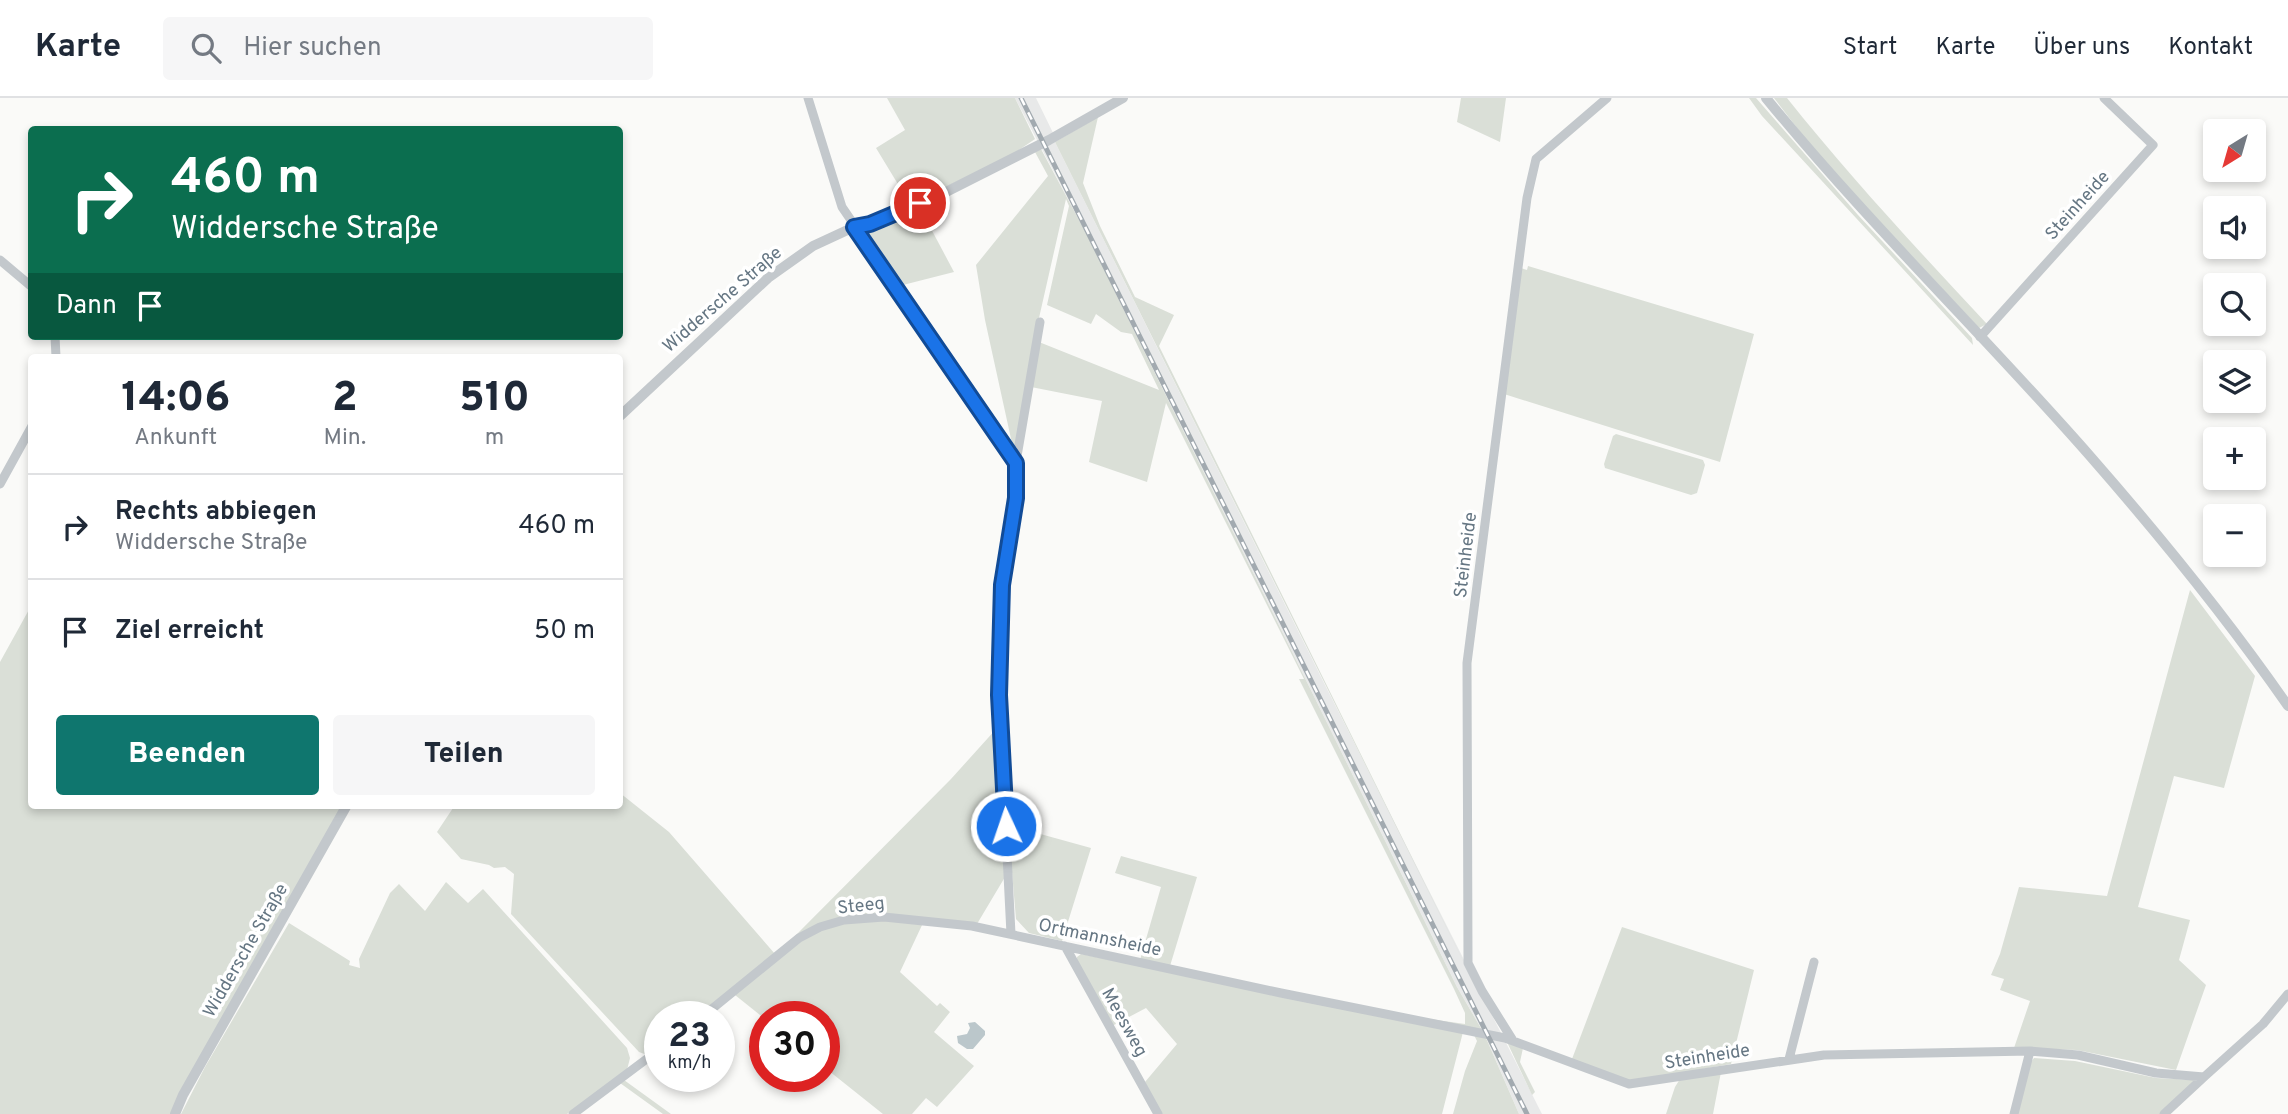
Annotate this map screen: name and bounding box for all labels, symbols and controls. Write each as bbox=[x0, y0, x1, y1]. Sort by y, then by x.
search box bbox=[163, 17, 653, 80]
text: Karte bbox=[35, 27, 121, 69]
icon: search bbox=[187, 29, 225, 67]
text: Hier suchen bbox=[243, 32, 382, 65]
text: Start bbox=[1843, 33, 1897, 63]
text: Karte bbox=[1935, 33, 1995, 63]
text: Über uns bbox=[2033, 33, 2130, 63]
text: Kontakt bbox=[2168, 33, 2253, 63]
north arrow bbox=[2203, 119, 2266, 182]
map controls bbox=[2203, 119, 2266, 567]
text: 460 m bbox=[171, 149, 320, 211]
icon: right bbox=[56, 154, 147, 245]
street label: Steinheide bbox=[2041, 166, 2115, 246]
pin bbox=[890, 173, 950, 233]
icon: arrive bbox=[901, 184, 939, 222]
button: sound bbox=[2203, 196, 2266, 259]
text: Widdersche Straße bbox=[171, 210, 439, 250]
street label: Widdersche Straße bbox=[659, 242, 787, 358]
button: search bbox=[2203, 273, 2266, 336]
icon: arrive bbox=[131, 287, 169, 325]
text: Dann bbox=[56, 290, 117, 323]
button: layers bbox=[2203, 350, 2266, 413]
text: 14:06 bbox=[121, 373, 230, 426]
text: 2 bbox=[332, 373, 358, 426]
text: 510 bbox=[459, 373, 530, 426]
text: Ankunft bbox=[134, 424, 217, 453]
text: Min. bbox=[323, 424, 366, 453]
text: m bbox=[485, 424, 504, 453]
button: + bbox=[2203, 427, 2266, 490]
text: Rechts abbiegen bbox=[115, 496, 317, 529]
button: − bbox=[2203, 504, 2266, 567]
icon: right bbox=[56, 508, 94, 546]
text: 460 m bbox=[519, 510, 595, 543]
street label: Steinheide bbox=[1450, 511, 1483, 599]
text: Widdersche Straße bbox=[115, 529, 307, 558]
icon: arrive bbox=[56, 613, 94, 651]
text: Ziel erreicht bbox=[115, 615, 264, 648]
text: 50 m bbox=[534, 615, 595, 648]
button: Beenden bbox=[56, 715, 319, 795]
button: Teilen bbox=[333, 715, 595, 795]
position arrow bbox=[969, 789, 1043, 863]
street label: Widdersche Straße bbox=[199, 880, 294, 1022]
street label: Steeg bbox=[836, 893, 886, 920]
street label: Ortmannsheide bbox=[1036, 914, 1163, 963]
street label: Meesweg bbox=[1095, 984, 1152, 1061]
speed limit sign: 30 bbox=[749, 1001, 840, 1092]
text: 23 bbox=[668, 1015, 711, 1059]
street label: Steinheide bbox=[1663, 1039, 1752, 1076]
text: km/h bbox=[668, 1052, 711, 1075]

